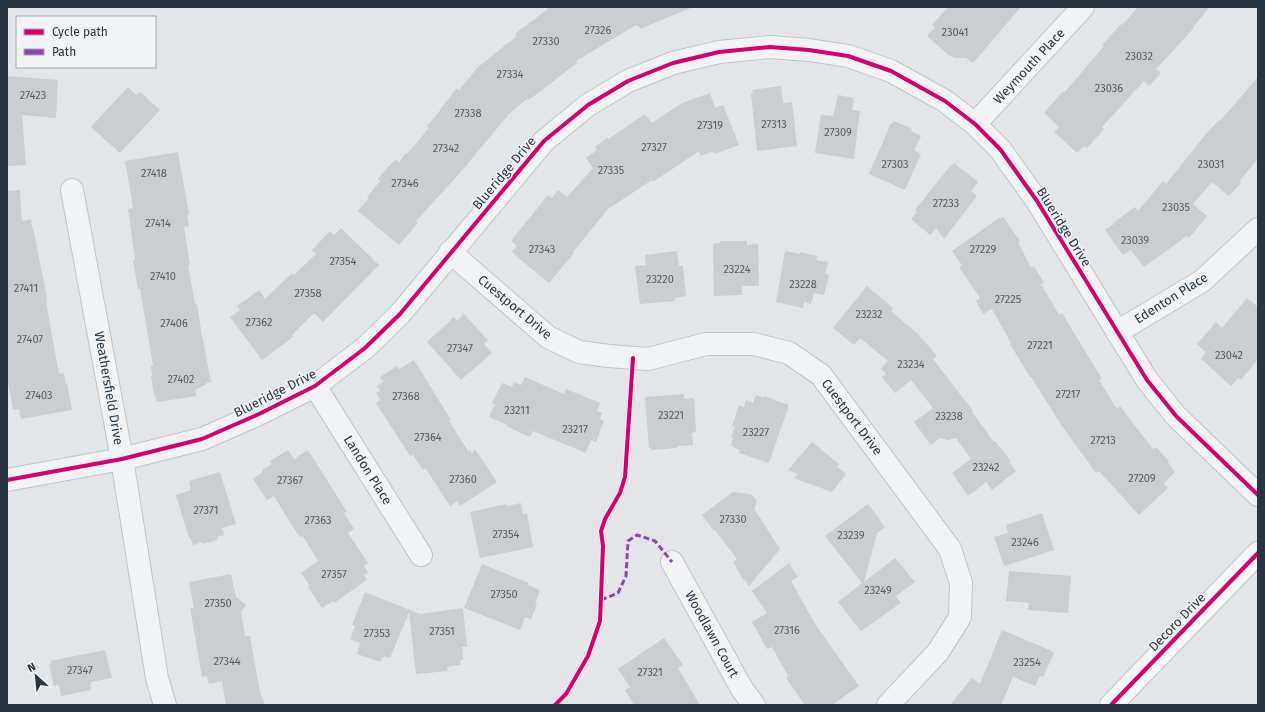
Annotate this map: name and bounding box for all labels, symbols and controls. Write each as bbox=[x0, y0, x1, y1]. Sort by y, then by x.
legend bbox=[16, 16, 156, 68]
house number: 27326 bbox=[585, 24, 612, 37]
text: Cycle path bbox=[52, 25, 108, 39]
street label: Weymouth Place bbox=[990, 25, 1068, 107]
house number: 23041 bbox=[942, 26, 969, 39]
house number: 27330 bbox=[532, 35, 560, 48]
text: Path bbox=[52, 45, 76, 59]
house number: 23032 bbox=[1125, 50, 1153, 63]
house number: 27334 bbox=[497, 68, 524, 81]
house number: 23036 bbox=[1095, 82, 1123, 95]
house number: 27423 bbox=[20, 89, 46, 102]
house number: 27338 bbox=[454, 107, 482, 120]
house number: 27313 bbox=[761, 118, 787, 131]
house number: 27319 bbox=[697, 119, 723, 132]
house number: 27309 bbox=[824, 126, 852, 139]
street label: Blueridge Drive bbox=[469, 134, 539, 212]
house number: 27327 bbox=[641, 141, 667, 154]
house number: 27342 bbox=[433, 142, 459, 155]
house number: 27303 bbox=[881, 158, 909, 171]
house number: 23031 bbox=[1198, 158, 1224, 171]
house number: 27335 bbox=[598, 164, 625, 177]
house number: 27418 bbox=[141, 167, 167, 180]
house number: 27346 bbox=[391, 177, 419, 190]
street label: Blueridge Drive bbox=[1034, 185, 1094, 269]
house number: 27233 bbox=[933, 197, 959, 210]
house number: 23035 bbox=[1162, 201, 1190, 214]
house number: 27414 bbox=[145, 217, 171, 230]
house number: 23039 bbox=[1121, 234, 1149, 247]
house number: 27343 bbox=[529, 243, 555, 256]
house number: 27229 bbox=[970, 243, 997, 256]
house number: 27354 bbox=[330, 255, 357, 268]
house number: 23224 bbox=[723, 263, 751, 276]
street label: Edenton Place bbox=[1132, 269, 1210, 327]
house number: 27410 bbox=[150, 270, 176, 283]
street label: Cuestport Drive bbox=[475, 272, 555, 342]
house number: 23220 bbox=[646, 273, 674, 286]
house number: 23228 bbox=[789, 278, 817, 291]
house number: 27411 bbox=[14, 282, 38, 295]
house number: 27358 bbox=[294, 287, 322, 300]
house number: 27225 bbox=[995, 293, 1022, 306]
house number: 23232 bbox=[856, 308, 882, 321]
house number: 27362 bbox=[246, 316, 272, 329]
house number: 27406 bbox=[160, 317, 188, 330]
street label: Weathersfield Drive bbox=[92, 330, 126, 446]
house number: 27407 bbox=[17, 333, 43, 346]
house number: 27221 bbox=[1027, 339, 1053, 352]
house number: 27347 bbox=[447, 342, 473, 355]
house number: 23042 bbox=[1215, 349, 1243, 362]
house number: 23234 bbox=[897, 358, 925, 371]
street label: Blueridge Drive bbox=[231, 366, 319, 420]
house number: 27402 bbox=[167, 373, 195, 386]
street label: Cuestport Drive bbox=[818, 376, 886, 458]
house number: 27217 bbox=[1056, 388, 1081, 401]
house number: 27403 bbox=[25, 389, 53, 402]
house number: 27368 bbox=[392, 390, 420, 403]
house number: 23211 bbox=[504, 404, 530, 417]
house number: 23221 bbox=[658, 409, 684, 422]
house number: 23238 bbox=[935, 410, 963, 423]
house number: 23217 bbox=[562, 423, 588, 436]
house number: 23227 bbox=[743, 426, 769, 439]
house number: 27364 bbox=[414, 431, 442, 444]
street label: Landon Place bbox=[341, 433, 395, 507]
house number: 27213 bbox=[1090, 434, 1116, 447]
house number: 23242 bbox=[973, 461, 1000, 474]
house number: 27209 bbox=[1128, 472, 1156, 485]
house number: 27360 bbox=[449, 473, 477, 486]
house number: 27367 bbox=[277, 474, 303, 487]
house number: 27371 bbox=[194, 504, 219, 517]
house number: 27330 bbox=[719, 513, 747, 526]
house number: 27363 bbox=[305, 514, 331, 527]
house number: 27354 bbox=[493, 528, 520, 541]
house number: 23239 bbox=[837, 529, 865, 542]
house number: 23246 bbox=[1011, 536, 1039, 549]
house number: 27357 bbox=[321, 568, 347, 581]
house number: 23249 bbox=[864, 584, 892, 597]
house number: 27350 bbox=[490, 588, 518, 601]
street label: Woodlawn Court bbox=[682, 588, 742, 680]
street label: Decoro Drive bbox=[1146, 590, 1208, 654]
house number: 27350 bbox=[204, 597, 232, 610]
house number: 27316 bbox=[774, 624, 800, 637]
house number: 27351 bbox=[429, 625, 455, 638]
house number: 27353 bbox=[364, 627, 390, 640]
house number: 27344 bbox=[213, 655, 241, 668]
north arrow bbox=[16, 656, 56, 696]
house number: 23254 bbox=[1013, 656, 1041, 669]
text: N bbox=[25, 660, 38, 675]
house number: 27347 bbox=[67, 664, 93, 677]
house number: 27321 bbox=[637, 666, 663, 679]

